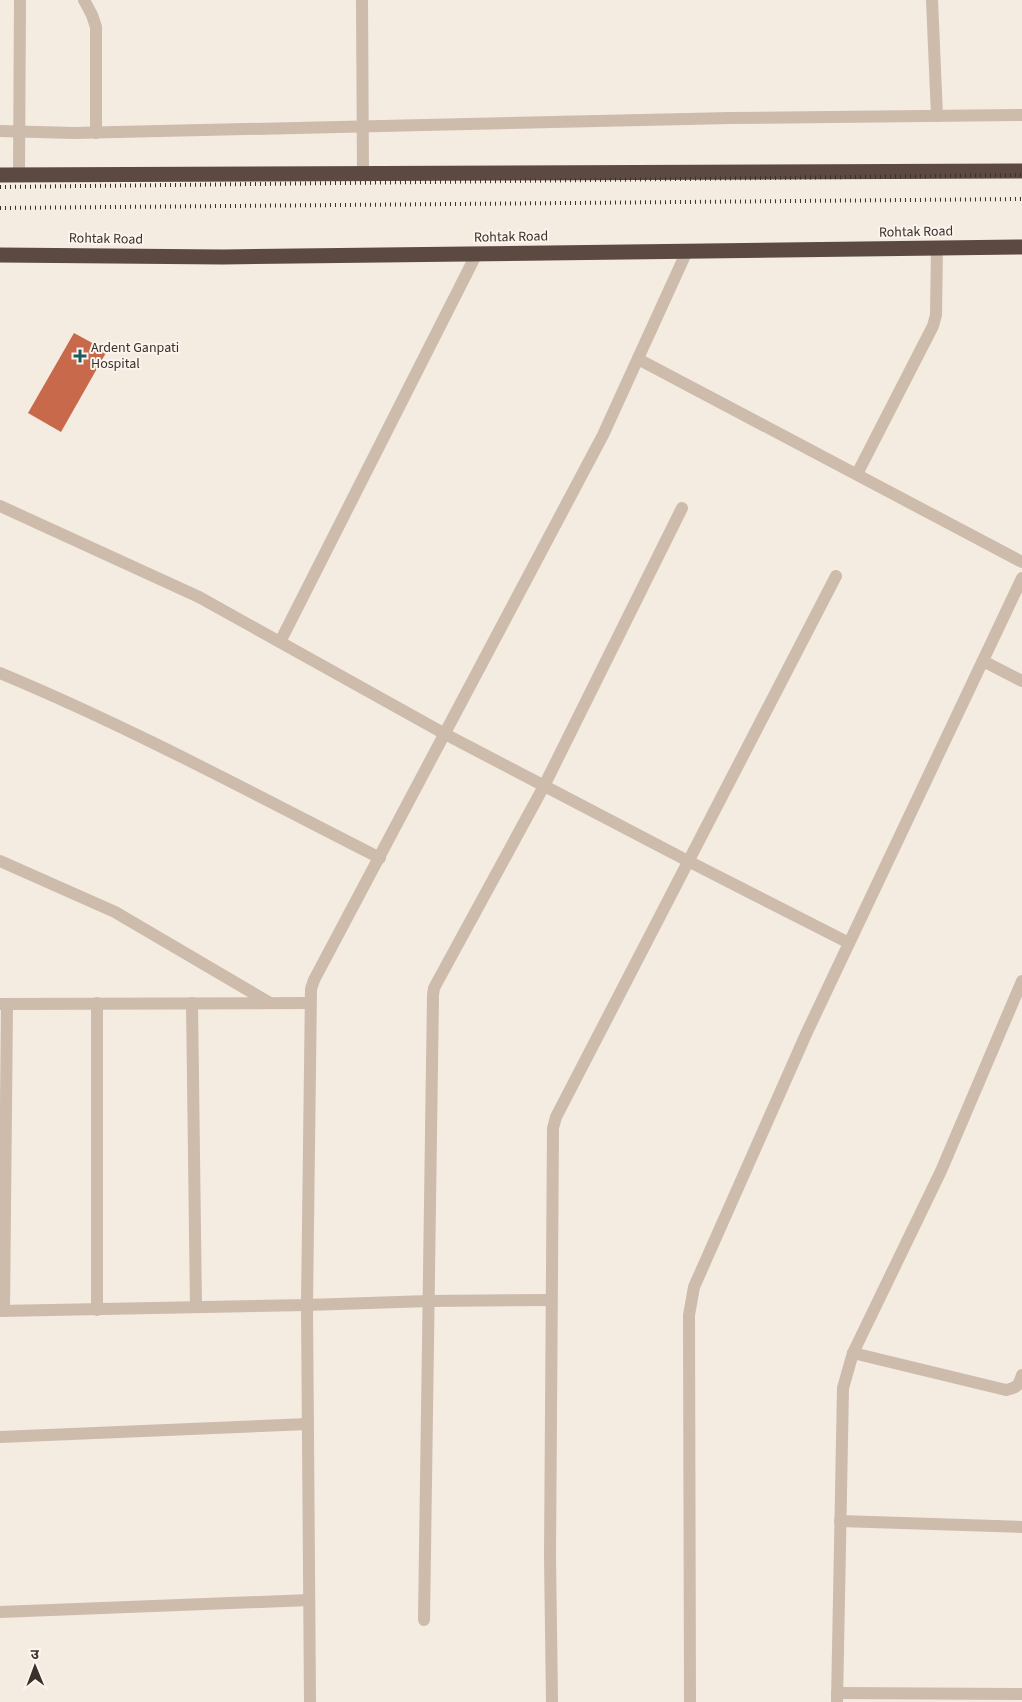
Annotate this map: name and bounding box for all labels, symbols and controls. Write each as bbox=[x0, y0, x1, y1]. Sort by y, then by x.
street label: Rohtak Road bbox=[879, 221, 953, 243]
street label: Rohtak Road bbox=[474, 226, 548, 248]
street label: Rohtak Road bbox=[69, 228, 143, 250]
place label: Ardent Ganpati Hospital bbox=[91, 338, 179, 374]
marker: Ardent Ganpati Hospital bbox=[73, 349, 87, 363]
north arrow bbox=[10, 1642, 60, 1692]
text: उ bbox=[31, 1645, 40, 1665]

